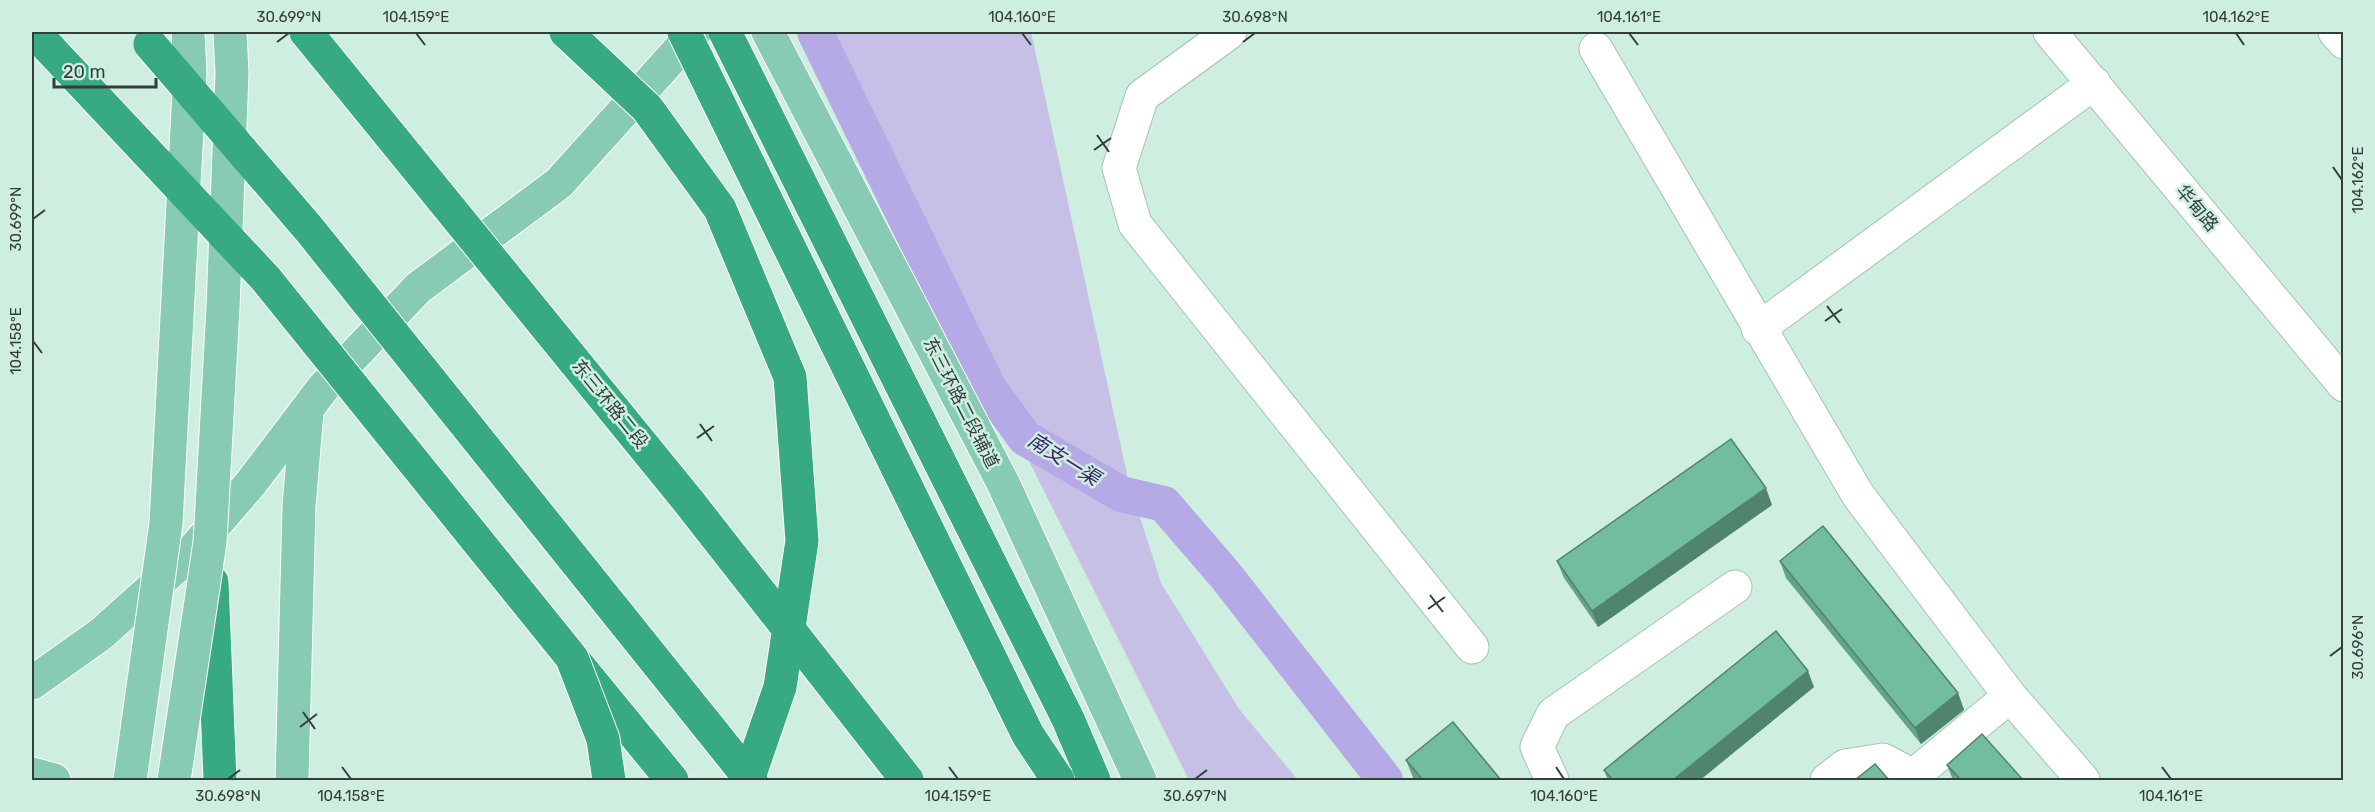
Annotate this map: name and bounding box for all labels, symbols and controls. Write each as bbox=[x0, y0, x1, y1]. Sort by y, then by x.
text: 30.699°N bbox=[257, 8, 322, 26]
text: 104.159°E bbox=[383, 8, 449, 26]
text: 104.160°E bbox=[988, 8, 1056, 26]
text: 30.698°N bbox=[1222, 8, 1288, 26]
text: 104.161°E bbox=[1597, 8, 1661, 26]
text: 104.162°E bbox=[2203, 8, 2269, 26]
scale bar bbox=[54, 51, 156, 89]
text: 20 m bbox=[63, 61, 105, 83]
text: 104.162°E bbox=[2349, 147, 2367, 213]
street label: 华甸路 bbox=[2171, 180, 2223, 236]
text: 30.699°N bbox=[7, 187, 25, 252]
text: 104.158°E bbox=[7, 307, 25, 375]
street label: 东三环路二段辅道 bbox=[919, 334, 1003, 472]
street label: 东三环路二段 bbox=[567, 355, 653, 453]
water label: 南支一渠 bbox=[1024, 428, 1107, 492]
text: 30.696°N bbox=[2349, 614, 2367, 680]
text: 30.698°N bbox=[195, 787, 261, 805]
text: 104.158°E bbox=[317, 787, 385, 805]
text: 104.159°E bbox=[925, 787, 991, 805]
text: 30.697°N bbox=[1163, 787, 1227, 805]
text: 104.160°E bbox=[1530, 787, 1598, 805]
text: 104.161°E bbox=[2139, 787, 2203, 805]

